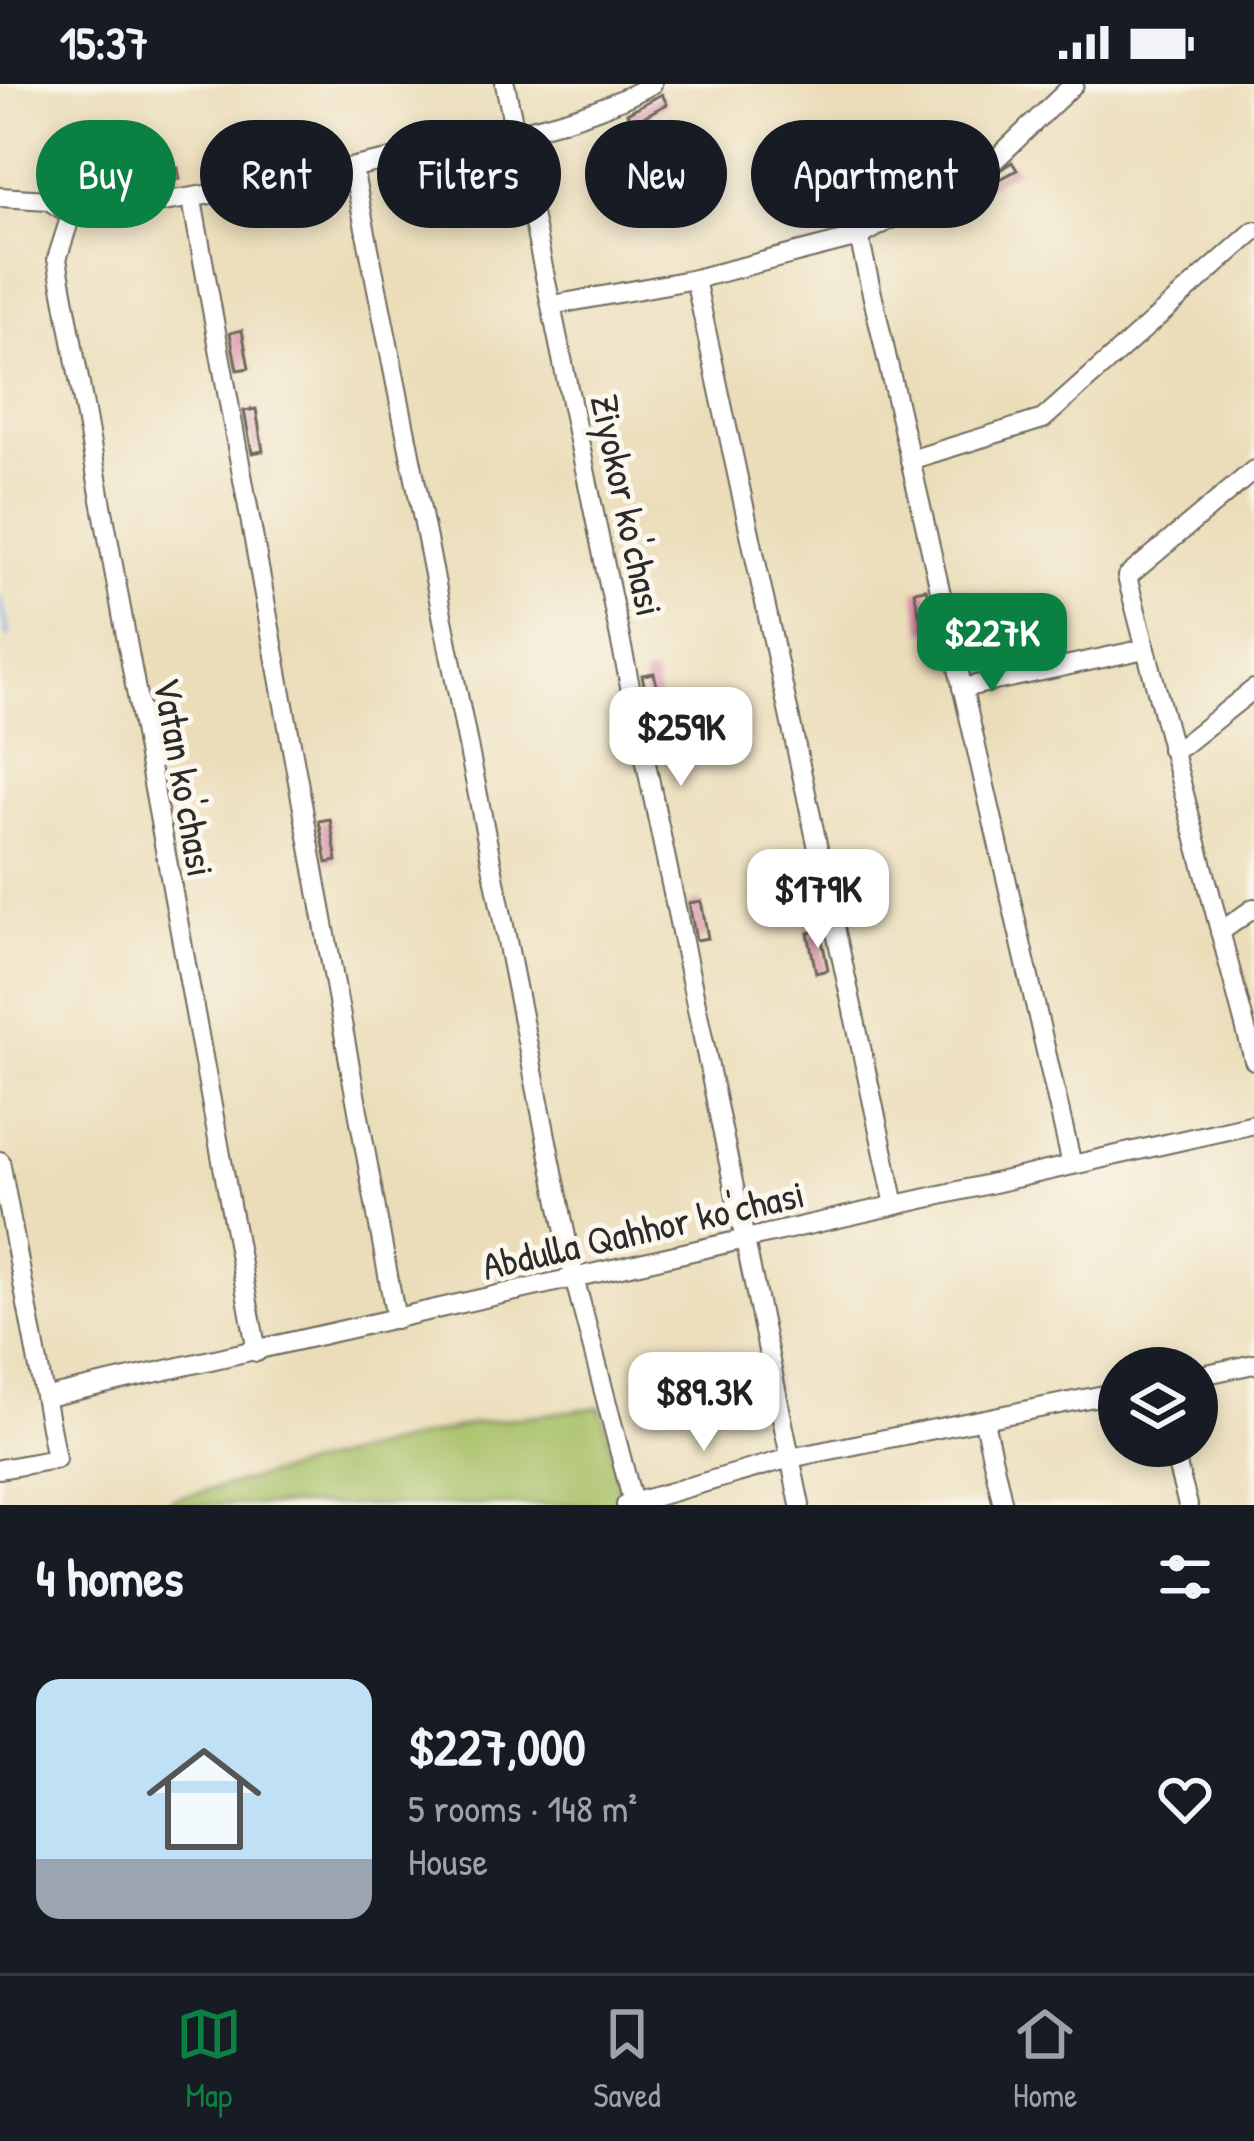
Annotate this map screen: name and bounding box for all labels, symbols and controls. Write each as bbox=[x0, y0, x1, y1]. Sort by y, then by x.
text: 15:37 bbox=[60, 12, 148, 73]
chip: Buy bbox=[36, 120, 176, 228]
chip: Rent bbox=[200, 120, 353, 228]
chip: Filters bbox=[377, 120, 561, 228]
chip: New bbox=[585, 120, 727, 228]
chip: Apartment bbox=[751, 120, 1000, 228]
street label: Ziyokor ko'chasi bbox=[579, 389, 677, 621]
pin: $227K bbox=[908, 593, 1076, 695]
text: $227K bbox=[944, 605, 1040, 658]
street label: Vatan ko'chasi bbox=[141, 673, 229, 881]
pin: $259K bbox=[597, 687, 765, 789]
text: $259K bbox=[636, 699, 726, 752]
pin: $179K bbox=[734, 849, 902, 951]
text: $179K bbox=[774, 861, 862, 914]
street label: Abdulla Qahhor ko'chasi bbox=[477, 1166, 809, 1292]
map controls bbox=[1098, 1347, 1218, 1467]
button: layers bbox=[1098, 1347, 1218, 1467]
pin: $89.3K bbox=[606, 1352, 802, 1454]
text: $89.3K bbox=[655, 1364, 753, 1417]
text: 4 homes bbox=[36, 1543, 183, 1612]
icon: filters bbox=[1152, 1544, 1218, 1610]
text: $227,000 bbox=[408, 1712, 586, 1781]
icon: home bbox=[132, 1727, 276, 1871]
icon: heart bbox=[1152, 1766, 1218, 1832]
text: 5 rooms · 148 m² bbox=[408, 1781, 637, 1834]
text: House bbox=[408, 1834, 488, 1887]
tab: Map bbox=[176, 2001, 242, 2117]
tab: Saved bbox=[593, 2001, 661, 2117]
tab: Home bbox=[1012, 2001, 1078, 2117]

